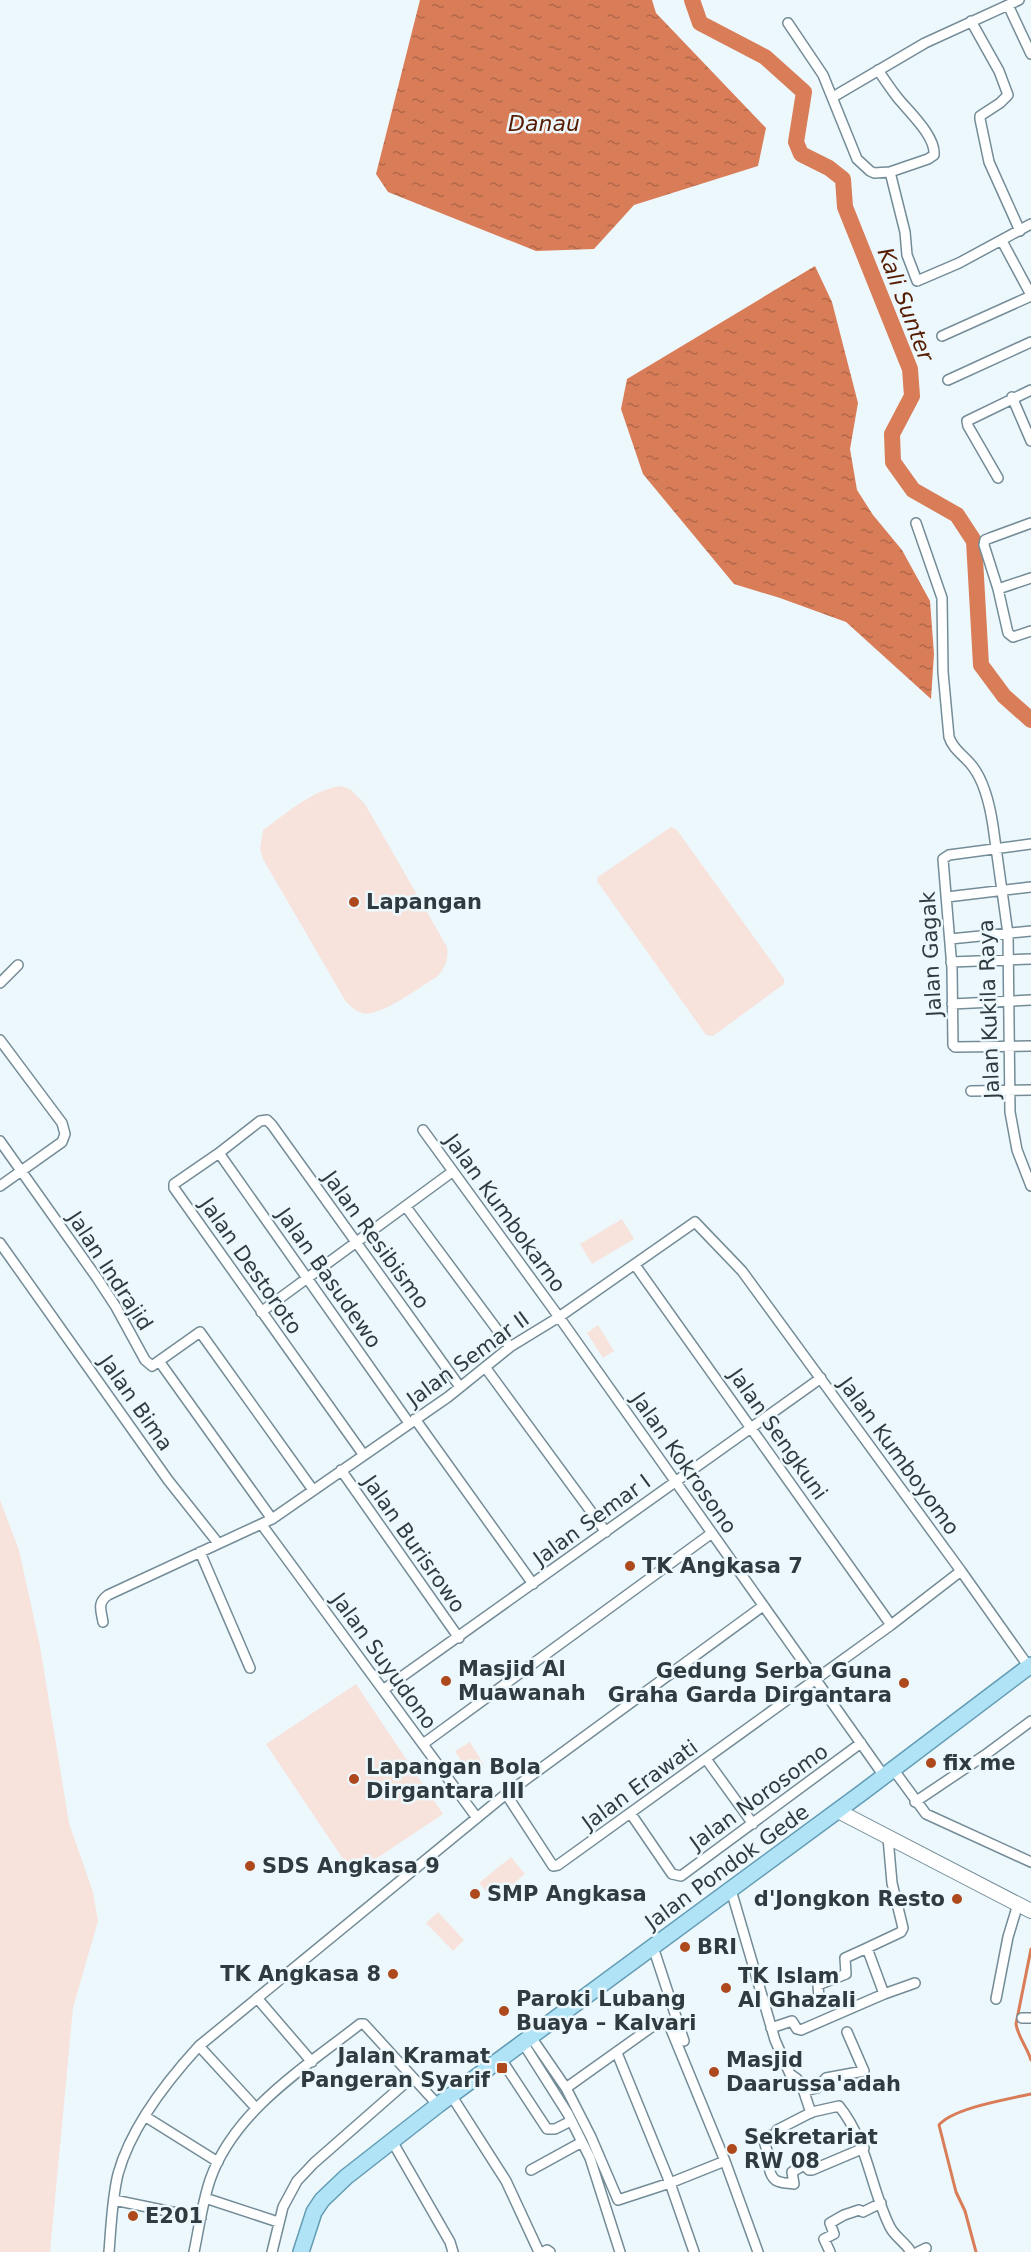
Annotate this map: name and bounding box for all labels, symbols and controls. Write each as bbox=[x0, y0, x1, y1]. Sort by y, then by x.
water label: Danau bbox=[508, 111, 580, 136]
water label: Kali Sunter bbox=[872, 244, 939, 366]
place label: Lapangan bbox=[366, 890, 482, 914]
street label: Jalan Gagak bbox=[916, 890, 946, 1019]
marker: Lapangan bbox=[347, 895, 361, 909]
street label: Jalan Kukila Raya bbox=[974, 919, 1004, 1101]
street label: Jalan Kumbokarno bbox=[438, 1128, 570, 1297]
street label: Jalan Resibismo bbox=[317, 1165, 434, 1314]
street label: Jalan Destoroto bbox=[194, 1192, 307, 1339]
street label: Jalan Basudewo bbox=[271, 1202, 386, 1353]
street label: Jalan Indrajid bbox=[62, 1205, 157, 1335]
street label: Jalan Semar II bbox=[401, 1307, 534, 1413]
street label: Jalan Bima bbox=[93, 1349, 178, 1455]
street label: Jalan Sengkuni bbox=[723, 1362, 832, 1504]
street label: Jalan Kumboyomo bbox=[833, 1371, 964, 1540]
street label: Jalan Kokrosono bbox=[625, 1386, 742, 1538]
street label: Jalan Burisrowo bbox=[357, 1469, 470, 1617]
street label: Jalan Semar I bbox=[527, 1469, 655, 1572]
place label: TK Angkasa 7 bbox=[642, 1554, 803, 1578]
marker: TK Angkasa 7 bbox=[623, 1559, 637, 1573]
street label: Jalan Suyudono bbox=[325, 1587, 441, 1734]
place label: Masjid Al Muawanah bbox=[458, 1657, 586, 1705]
place label: Gedung Serba Guna Graha Garda Dirgantara bbox=[608, 1659, 892, 1707]
marker: Masjid Al Muawanah bbox=[439, 1674, 453, 1688]
marker: Gedung Serba Guna Graha Garda Dirgantara bbox=[897, 1676, 911, 1690]
street label: Jalan Erawati bbox=[576, 1735, 702, 1836]
street label: Jalan Norosomo bbox=[684, 1739, 833, 1856]
place label: fix me bbox=[943, 1751, 1016, 1775]
place label: Lapangan Bola Dirgantara III bbox=[366, 1755, 541, 1803]
marker: fix me bbox=[924, 1756, 938, 1770]
marker: Lapangan Bola Dirgantara III bbox=[347, 1772, 361, 1786]
street label: Jalan Pondok Gede bbox=[639, 1800, 813, 1936]
place label: SDS Angkasa 9 bbox=[262, 1854, 440, 1878]
marker: SDS Angkasa 9 bbox=[243, 1859, 257, 1873]
place label: SMP Angkasa bbox=[487, 1882, 647, 1906]
marker: SMP Angkasa bbox=[468, 1887, 482, 1901]
place label: d'Jongkon Resto bbox=[754, 1887, 945, 1911]
marker: d'Jongkon Resto bbox=[950, 1892, 964, 1906]
place label: BRI bbox=[697, 1935, 737, 1959]
marker: BRI bbox=[678, 1940, 692, 1954]
place label: TK Angkasa 8 bbox=[220, 1962, 381, 1986]
place label: TK Islam Al Ghazali bbox=[738, 1964, 856, 2012]
marker: TK Angkasa 8 bbox=[386, 1967, 400, 1981]
marker: TK Islam Al Ghazali bbox=[719, 1981, 733, 1995]
place label: Paroki Lubang Buaya – Kalvari bbox=[516, 1987, 697, 2035]
marker: Paroki Lubang Buaya – Kalvari bbox=[497, 2004, 511, 2018]
place label: Jalan Kramat Pangeran Syarif bbox=[300, 2044, 491, 2092]
place label: Masjid Daarussa'adah bbox=[726, 2048, 901, 2096]
marker: Jalan Kramat Pangeran Syarif bbox=[495, 2061, 509, 2075]
marker: Masjid Daarussa'adah bbox=[707, 2065, 721, 2079]
place label: Sekretariat RW 08 bbox=[744, 2125, 878, 2173]
marker: Sekretariat RW 08 bbox=[725, 2142, 739, 2156]
place label: E201 bbox=[145, 2204, 203, 2228]
marker: E201 bbox=[126, 2209, 140, 2223]

